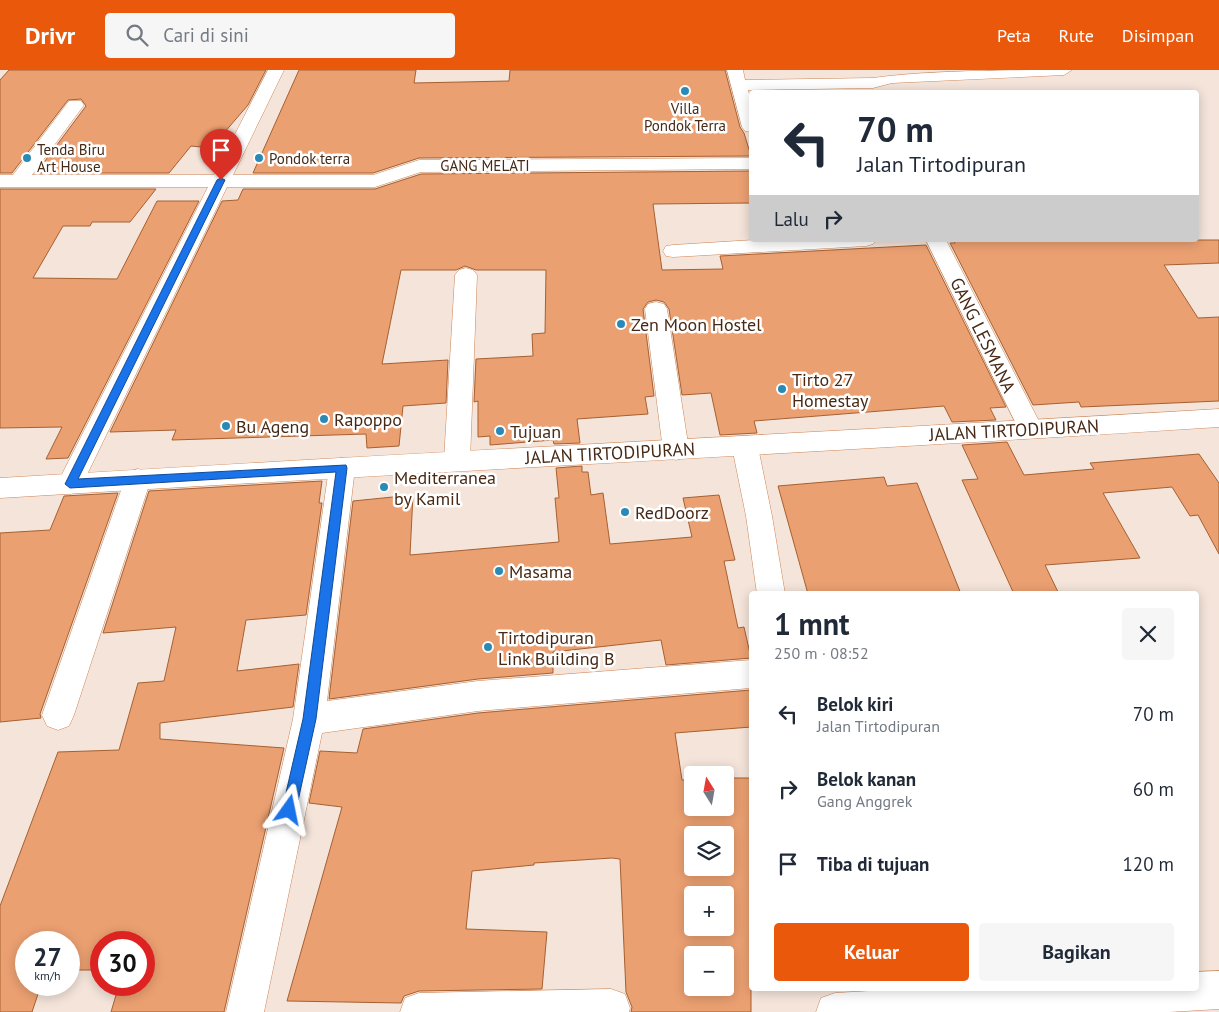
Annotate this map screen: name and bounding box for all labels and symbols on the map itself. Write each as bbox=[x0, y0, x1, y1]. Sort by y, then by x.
marker: Villa Pondok Terra bbox=[679, 85, 691, 97]
place label: Villa Pondok Terra bbox=[644, 99, 726, 135]
pin bbox=[200, 129, 242, 180]
place label: Tenda Biru Art House bbox=[37, 140, 105, 176]
place label: Pondok terra bbox=[269, 149, 350, 168]
marker: Tenda Biru Art House bbox=[21, 152, 33, 164]
marker: Pondok terra bbox=[253, 152, 265, 164]
street label: GANG MELATI bbox=[440, 156, 530, 175]
street label: GANG LESMANA bbox=[945, 274, 1021, 397]
place label: Zen Moon Hostel bbox=[631, 313, 762, 336]
marker: Zen Moon Hostel bbox=[615, 318, 627, 330]
place label: Tirto 27 Homestay bbox=[792, 368, 869, 412]
marker: Tirto 27 Homestay bbox=[776, 383, 788, 395]
place label: Rapoppo bbox=[334, 408, 402, 431]
marker: Rapoppo bbox=[318, 413, 330, 425]
street label: JALAN TIRTODIPURAN bbox=[927, 414, 1100, 446]
place label: Bu Ageng bbox=[236, 415, 309, 438]
marker: Bu Ageng bbox=[220, 420, 232, 432]
place label: Tujuan bbox=[510, 420, 561, 443]
marker: Tujuan bbox=[494, 425, 506, 437]
street label: JALAN TIRTODIPURAN bbox=[523, 437, 696, 469]
place label: Mediterranea by Kamil bbox=[394, 466, 496, 510]
marker: Mediterranea by Kamil bbox=[378, 481, 390, 493]
place label: RedDoorz bbox=[635, 501, 709, 524]
marker: RedDoorz bbox=[619, 506, 631, 518]
place label: Masama bbox=[509, 560, 572, 583]
marker: Masama bbox=[493, 565, 505, 577]
place label: Tirtodipuran Link Building B bbox=[498, 626, 615, 670]
marker: Tirtodipuran Link Building B bbox=[482, 641, 494, 653]
north arrow bbox=[684, 766, 734, 816]
position arrow bbox=[262, 783, 314, 835]
speed limit sign: 30 bbox=[90, 931, 155, 996]

